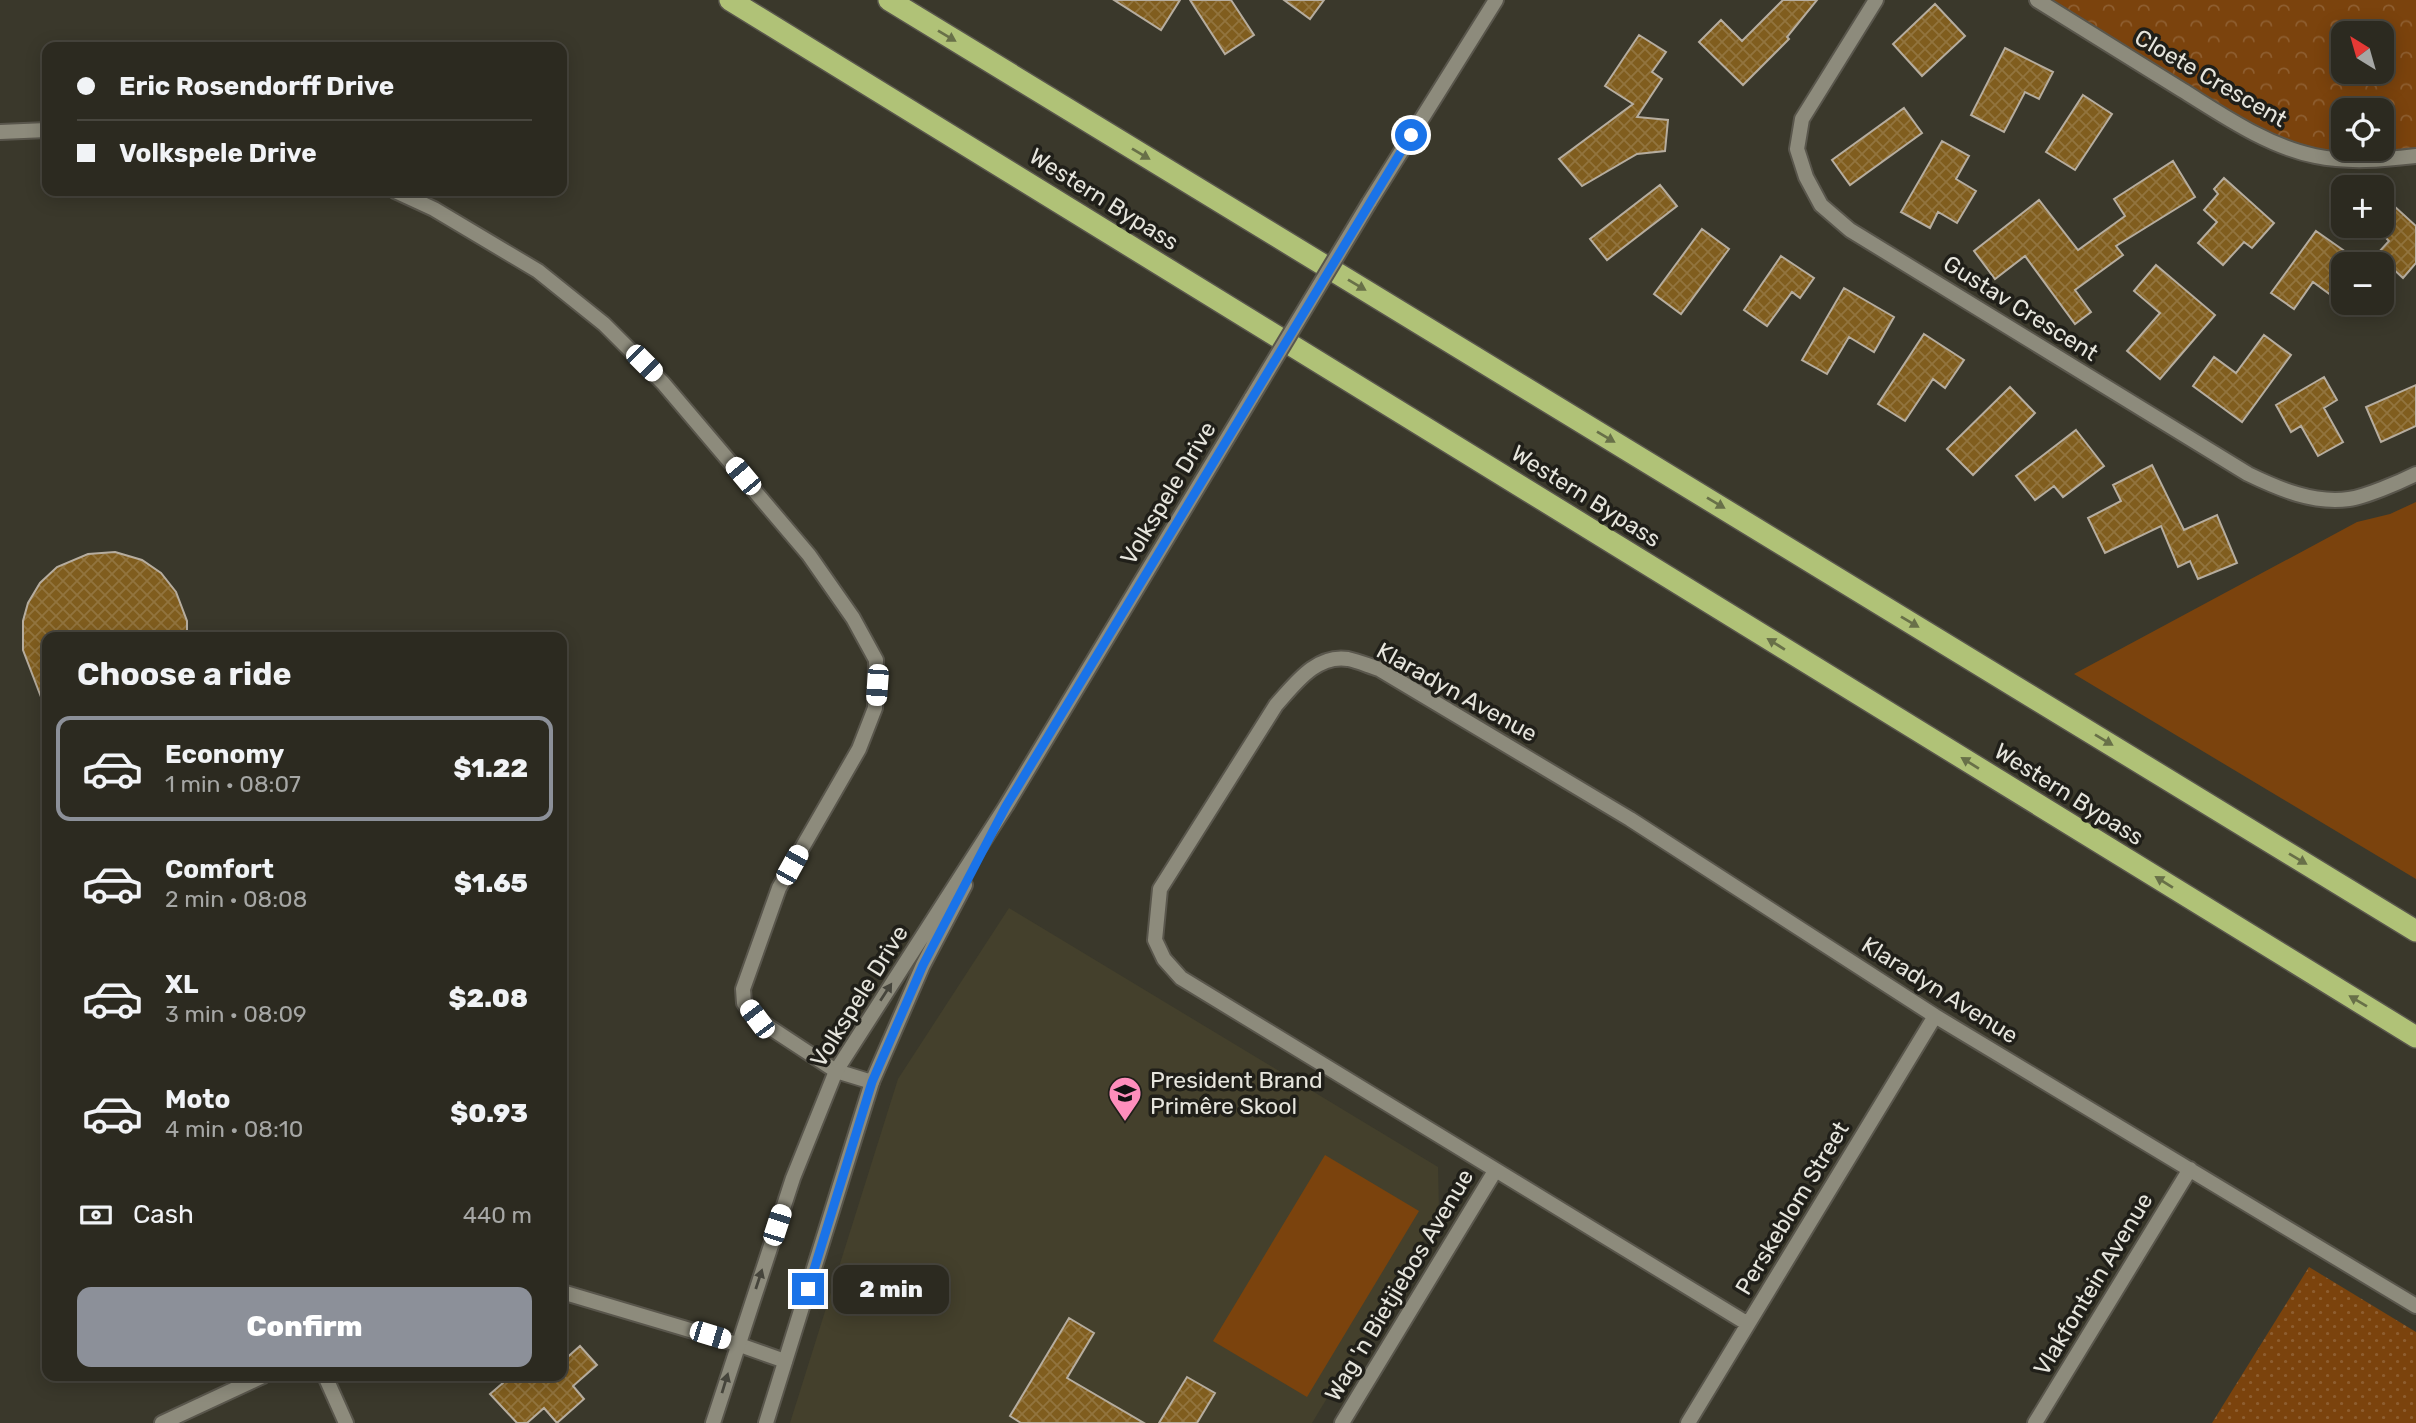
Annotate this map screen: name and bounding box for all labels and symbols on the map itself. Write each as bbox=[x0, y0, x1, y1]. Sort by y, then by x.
north arrow bbox=[2331, 21, 2394, 84]
street label: Cloete Crescent bbox=[2130, 23, 2292, 133]
one-way arrow bbox=[938, 29, 957, 42]
route start bbox=[1395, 119, 1427, 151]
street label: Western Bypass bbox=[1024, 142, 1184, 256]
one-way arrow bbox=[1132, 147, 1151, 160]
street label: Gustav Crescent bbox=[1938, 249, 2104, 367]
one-way arrow bbox=[1347, 279, 1366, 291]
car bbox=[622, 341, 667, 385]
street label: Volkspele Drive bbox=[1114, 416, 1222, 570]
one-way arrow bbox=[1597, 431, 1616, 443]
street label: Western Bypass bbox=[1506, 439, 1666, 553]
car bbox=[722, 453, 765, 499]
one-way arrow bbox=[1706, 497, 1725, 510]
one-way arrow bbox=[1900, 615, 1919, 628]
street label: Klaradyn Avenue bbox=[1372, 636, 1542, 748]
one-way arrow bbox=[1767, 638, 1786, 650]
car bbox=[866, 663, 889, 707]
one-way arrow bbox=[2095, 734, 2114, 747]
street label: Western Bypass bbox=[1989, 737, 2149, 851]
one-way arrow bbox=[1960, 757, 1979, 770]
car bbox=[773, 842, 812, 888]
one-way arrow bbox=[2289, 852, 2308, 865]
one-way arrow bbox=[2154, 876, 2173, 889]
street label: Volkspele Drive bbox=[804, 920, 914, 1072]
street label: Klaradyn Avenue bbox=[1857, 931, 2023, 1049]
one-way arrow bbox=[880, 983, 893, 1002]
one-way arrow bbox=[2348, 995, 2367, 1007]
car bbox=[736, 996, 779, 1042]
place label: President Brand Primêre Skool bbox=[1150, 1066, 1323, 1120]
school or university icon: President Brand Primêre Skool bbox=[1106, 1074, 1144, 1123]
street label: Perskeblom Street bbox=[1729, 1116, 1855, 1300]
street label: Wag 'n Bietjiebos Avenue bbox=[1319, 1164, 1479, 1406]
street label: Vlakfontein Avenue bbox=[2027, 1188, 2159, 1380]
car bbox=[761, 1202, 794, 1248]
callout: 2 min bbox=[832, 1264, 948, 1314]
one-way arrow bbox=[754, 1268, 765, 1289]
route end bbox=[792, 1273, 824, 1305]
car bbox=[687, 1319, 734, 1351]
one-way arrow bbox=[720, 1373, 731, 1394]

